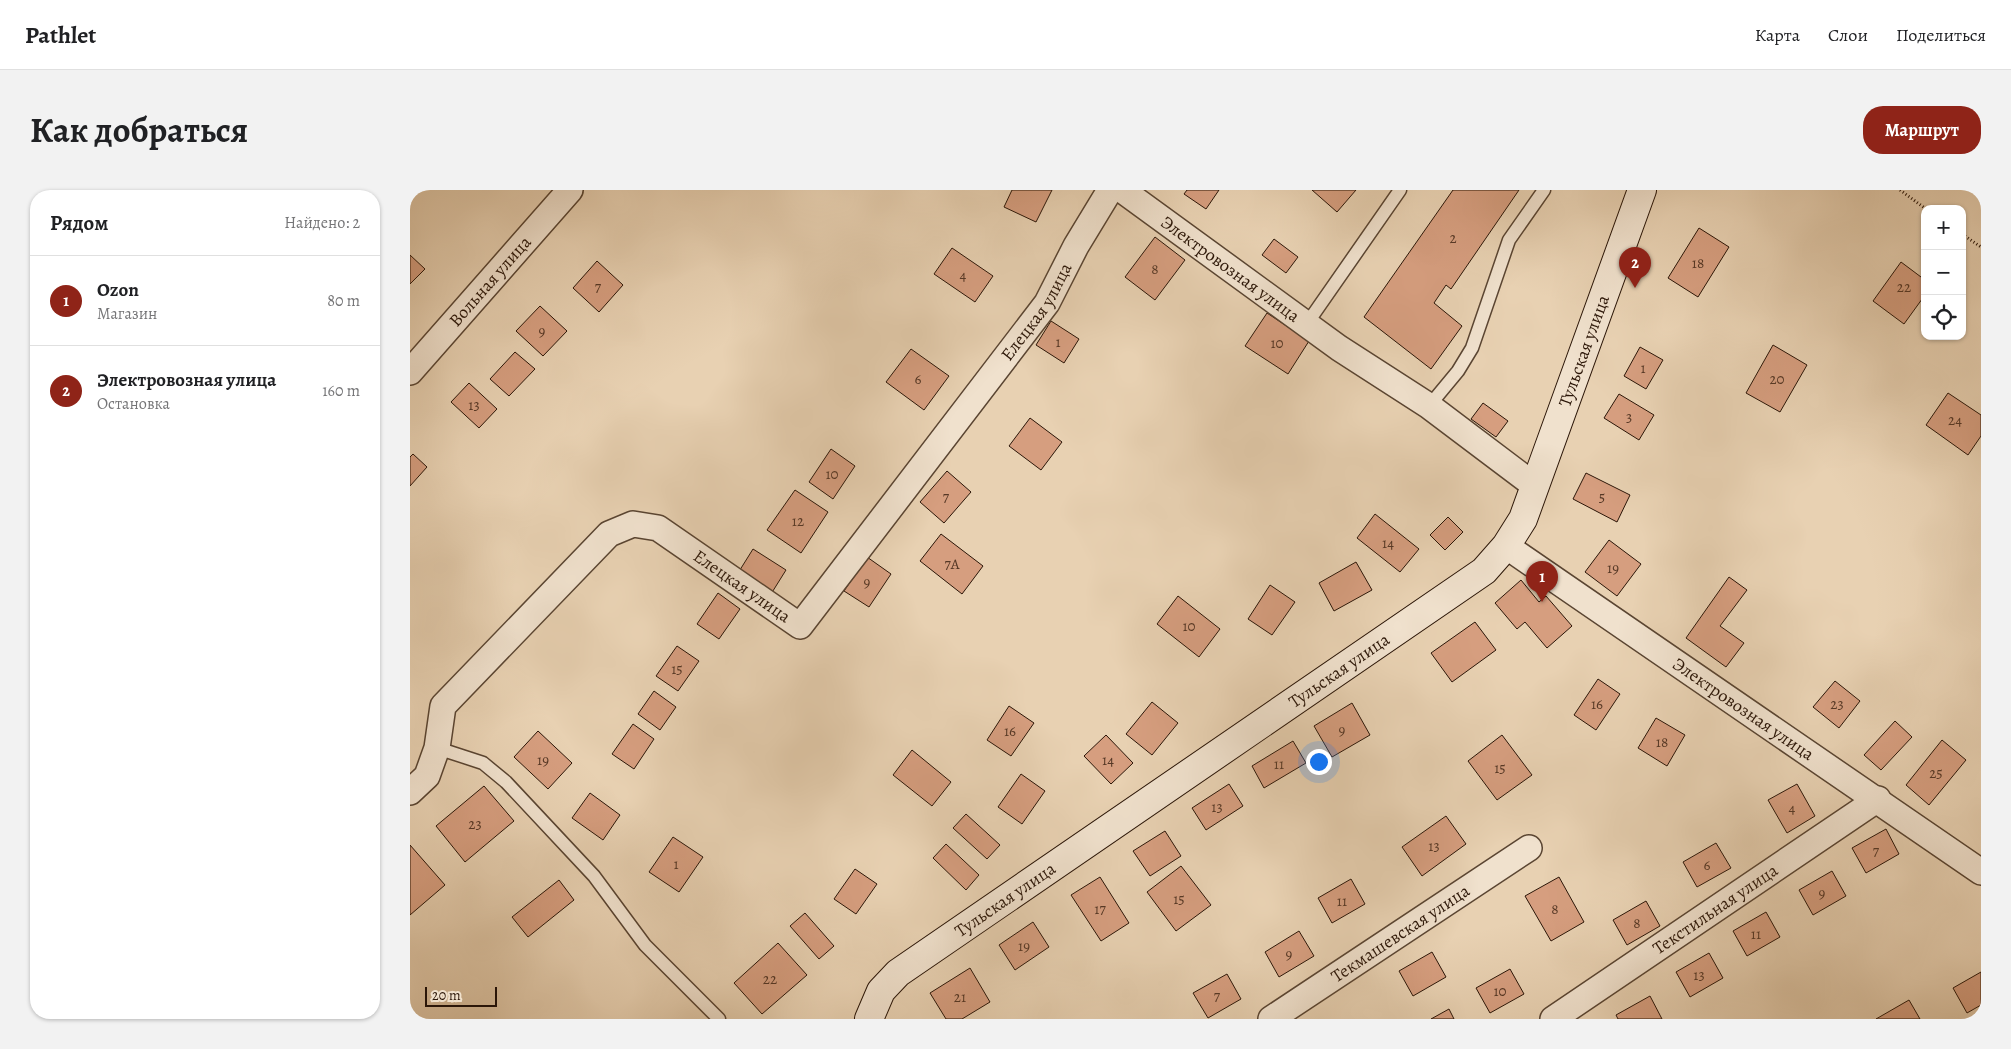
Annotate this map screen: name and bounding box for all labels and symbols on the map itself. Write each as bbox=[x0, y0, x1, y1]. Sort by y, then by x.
street label: Электровозная улица bbox=[1156, 210, 1305, 328]
house number: 2 bbox=[1449, 228, 1457, 248]
street label: Вольная улица bbox=[443, 230, 537, 332]
pin: 2 bbox=[1619, 247, 1651, 288]
house number: 18 bbox=[1692, 253, 1704, 273]
street label: Елецкая улица bbox=[995, 258, 1078, 366]
house number: 8 bbox=[1151, 259, 1159, 279]
house number: 4 bbox=[960, 265, 967, 285]
house number: 7 bbox=[595, 277, 602, 297]
house number: 22 bbox=[1897, 277, 1911, 297]
street label: Тульская улица bbox=[1553, 291, 1615, 410]
house number: 9 bbox=[539, 321, 546, 341]
house number: 1 bbox=[1055, 332, 1061, 352]
house number: 10 bbox=[1270, 333, 1284, 353]
house number: 1 bbox=[1640, 358, 1646, 378]
house number: 6 bbox=[915, 369, 922, 389]
house number: 20 bbox=[1769, 369, 1785, 389]
house number: 13 bbox=[468, 395, 480, 415]
house number: 3 bbox=[1626, 407, 1632, 427]
house number: 24 bbox=[1948, 410, 1962, 430]
house number: 10 bbox=[825, 464, 839, 484]
house number: 7 bbox=[943, 487, 950, 507]
house number: 5 bbox=[1599, 487, 1605, 507]
house number: 12 bbox=[792, 511, 804, 531]
house number: 14 bbox=[1382, 533, 1394, 553]
street label: Елецкая улица bbox=[689, 544, 796, 628]
house number: 7А bbox=[944, 554, 960, 574]
house number: 19 bbox=[1607, 558, 1619, 578]
pin: 1 bbox=[1526, 561, 1558, 602]
house number: 9 bbox=[864, 572, 871, 592]
house number: 10 bbox=[1182, 616, 1196, 636]
street label: Тульская улица bbox=[1284, 627, 1395, 714]
street label: Электровозная улица bbox=[1668, 652, 1820, 766]
house number: 15 bbox=[671, 659, 683, 679]
house number: 16 bbox=[1591, 694, 1603, 714]
house number: 23 bbox=[1830, 694, 1844, 714]
house number: 9 bbox=[1339, 720, 1346, 740]
house number: 16 bbox=[1004, 721, 1016, 741]
house number: 18 bbox=[1656, 732, 1668, 752]
your location bbox=[1306, 749, 1332, 775]
house number: 19 bbox=[537, 750, 549, 770]
house number: 14 bbox=[1102, 750, 1114, 770]
house number: 11 bbox=[1274, 754, 1284, 774]
house number: 15 bbox=[1494, 758, 1506, 778]
house number: 25 bbox=[1929, 763, 1943, 783]
house number: 13 bbox=[1211, 797, 1223, 817]
house number: 4 bbox=[1789, 798, 1796, 818]
house number: 23 bbox=[468, 814, 482, 834]
house number: 13 bbox=[1428, 836, 1440, 856]
house number: 7 bbox=[1873, 841, 1880, 861]
house number: 1 bbox=[673, 854, 679, 874]
house number: 6 bbox=[1704, 855, 1711, 875]
street label: Тульская улица bbox=[950, 856, 1061, 943]
street label: Текстильная улица bbox=[1648, 858, 1783, 960]
street label: Текмашевская улица bbox=[1326, 878, 1475, 988]
house number: 9 bbox=[1819, 883, 1826, 903]
house number: 15 bbox=[1173, 889, 1185, 909]
house number: 11 bbox=[1337, 891, 1347, 911]
house number: 17 bbox=[1094, 899, 1106, 919]
house number: 8 bbox=[1551, 899, 1559, 919]
house number: 8 bbox=[1633, 913, 1641, 933]
house number: 11 bbox=[1751, 924, 1761, 944]
house number: 19 bbox=[1018, 936, 1030, 956]
house number: 9 bbox=[1286, 944, 1293, 964]
house number: 13 bbox=[1693, 965, 1705, 985]
house number: 22 bbox=[763, 969, 777, 989]
house number: 10 bbox=[1493, 981, 1507, 1001]
scale bar bbox=[425, 984, 498, 1007]
house number: 7 bbox=[1214, 986, 1221, 1006]
house number: 21 bbox=[954, 987, 966, 1007]

